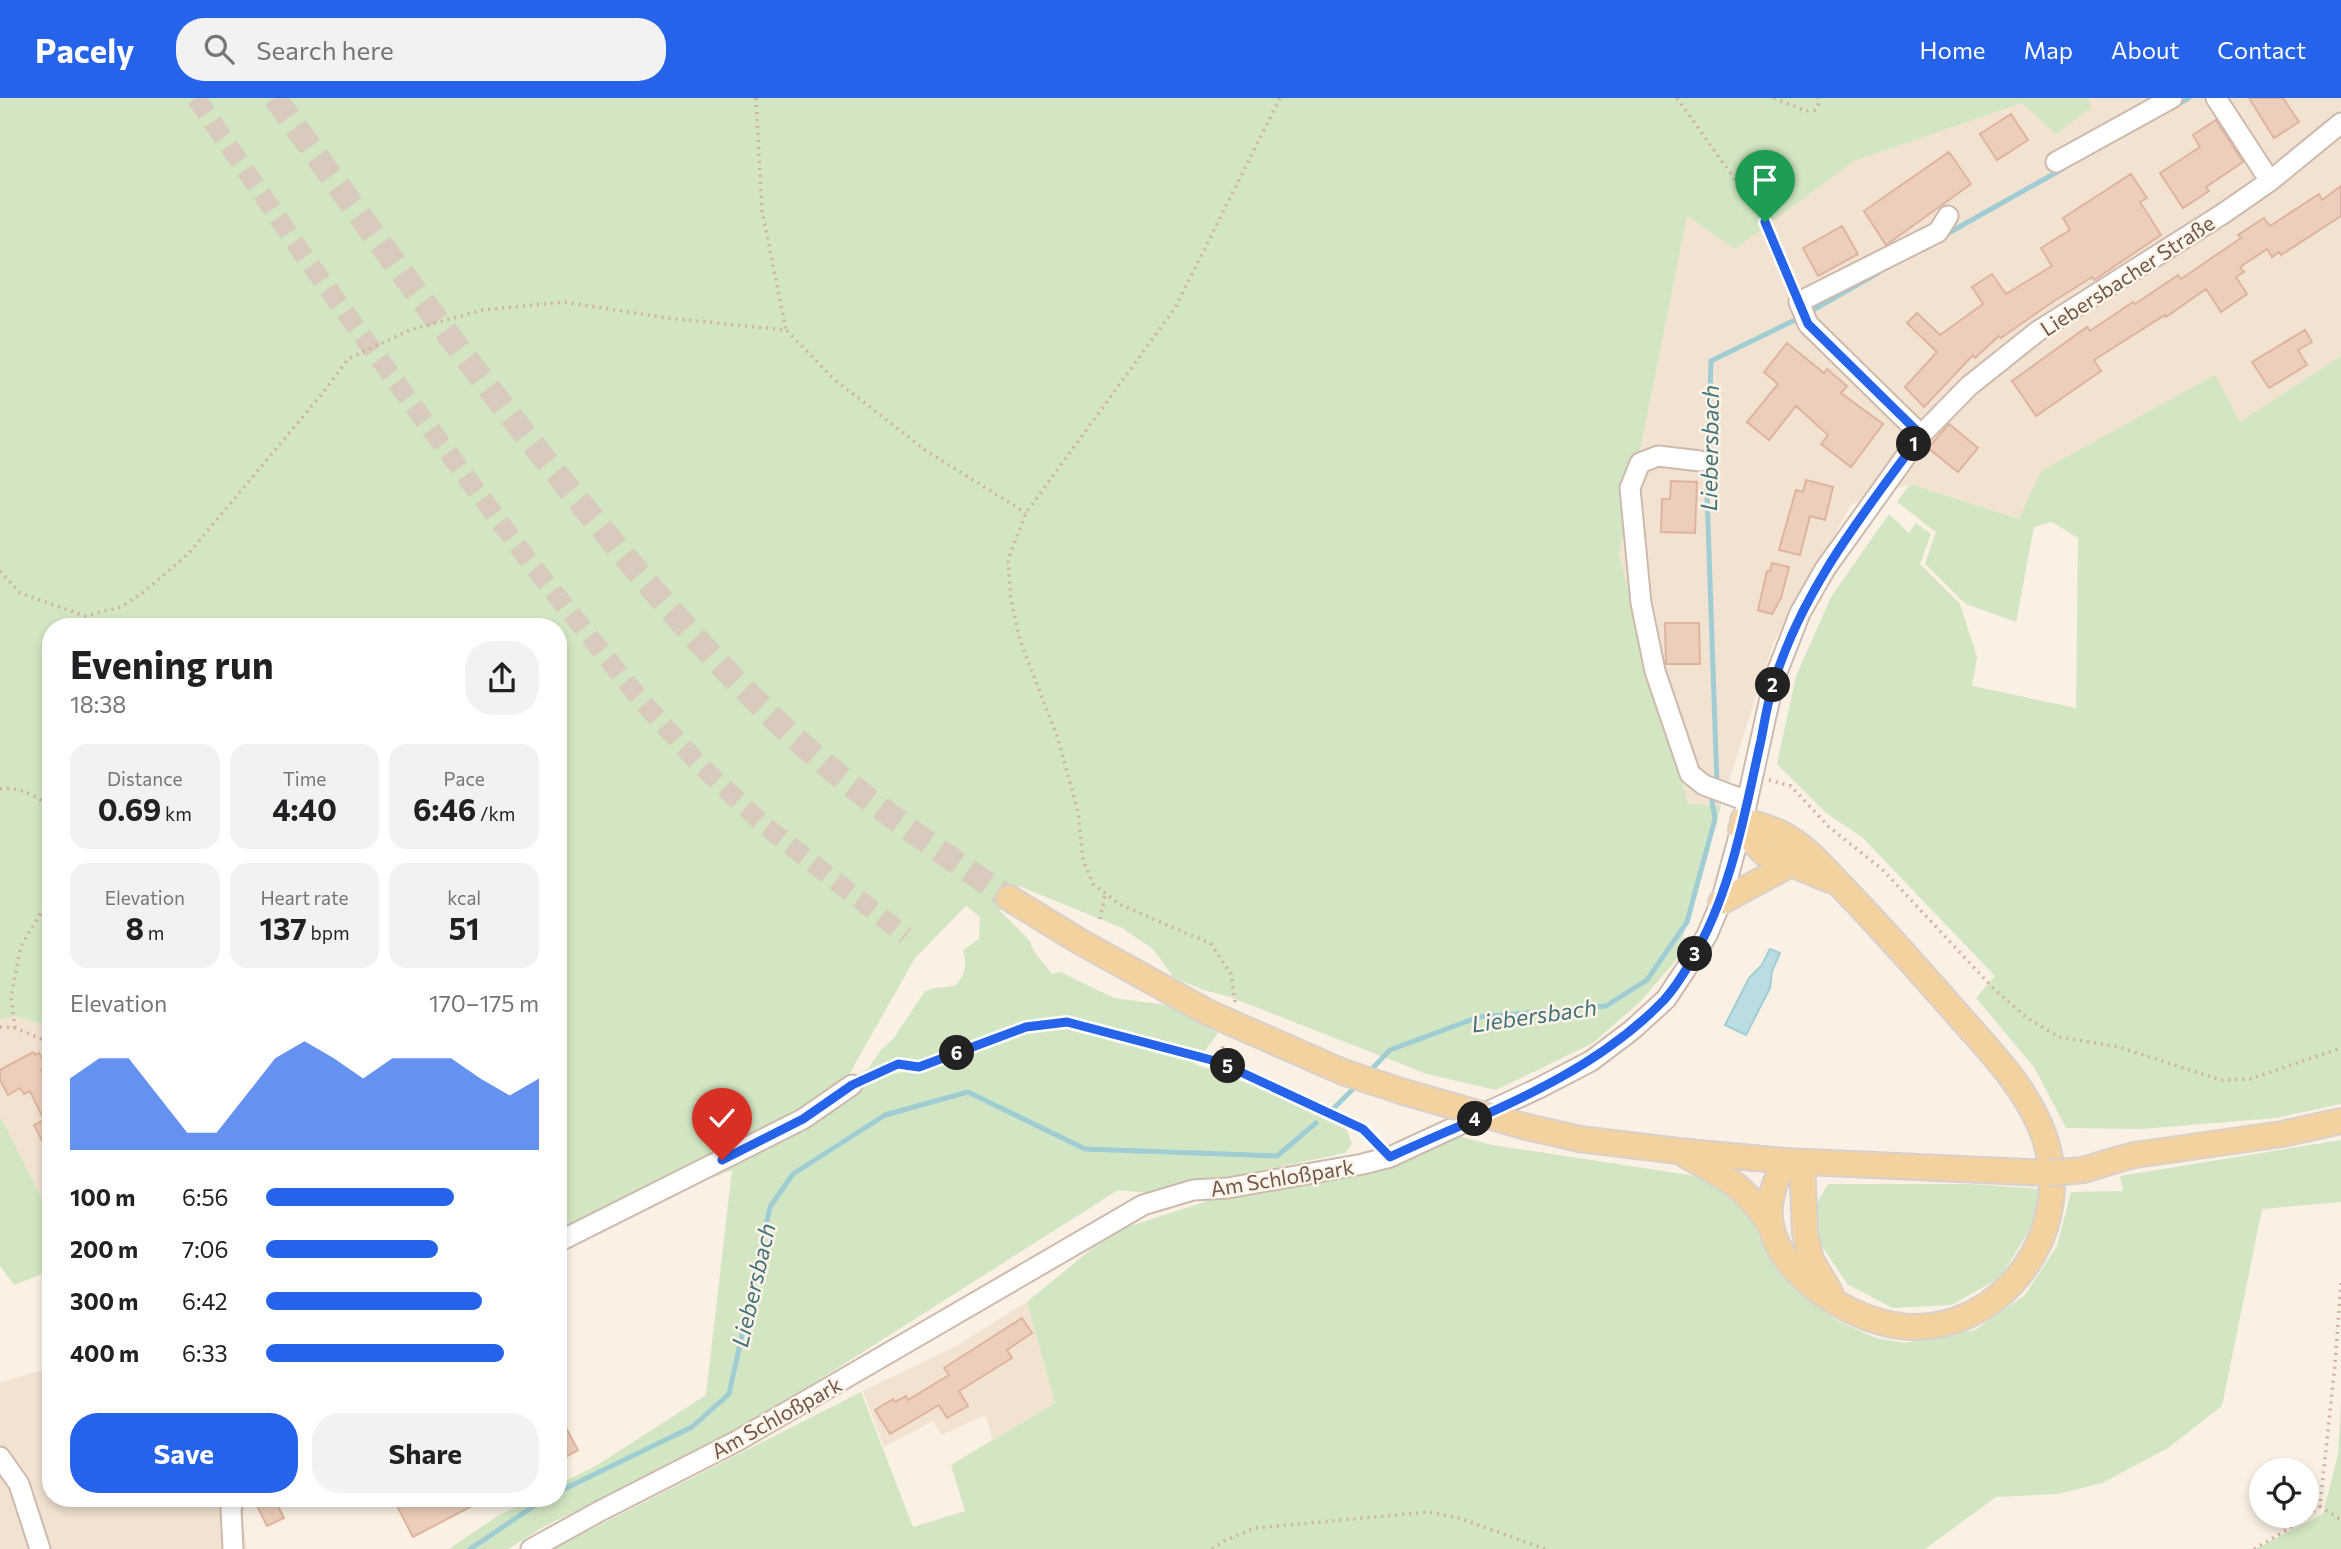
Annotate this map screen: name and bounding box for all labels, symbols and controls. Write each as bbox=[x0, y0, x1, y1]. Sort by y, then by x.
search box bbox=[176, 18, 666, 81]
text: Pacely bbox=[35, 29, 134, 70]
icon: search bbox=[200, 30, 238, 68]
text: Search here bbox=[256, 34, 394, 65]
text: Home bbox=[1920, 35, 1986, 64]
text: Map bbox=[2024, 35, 2073, 64]
text: About bbox=[2111, 35, 2179, 64]
text: Contact bbox=[2217, 35, 2306, 64]
pin bbox=[1735, 150, 1795, 222]
icon: arrive bbox=[1746, 161, 1784, 199]
street label: Liebersbacher Straße bbox=[2035, 209, 2219, 341]
water label: Liebersbach bbox=[1694, 385, 1724, 511]
pin: 1 bbox=[1896, 426, 1932, 462]
text: 1 bbox=[1909, 432, 1918, 455]
text: Evening run bbox=[70, 640, 274, 687]
button: share bbox=[465, 641, 539, 715]
pin: 2 bbox=[1756, 668, 1790, 702]
text: 2 bbox=[1767, 673, 1778, 696]
text: 18:38 bbox=[70, 690, 126, 718]
text: Distance bbox=[107, 767, 183, 790]
text: Time bbox=[283, 767, 326, 790]
text: Pace bbox=[444, 767, 485, 790]
text: 0.69 bbox=[98, 790, 161, 827]
text: 4:40 bbox=[272, 790, 337, 827]
text: 6:46 bbox=[413, 790, 476, 827]
text: km bbox=[161, 802, 192, 825]
text: /km bbox=[476, 802, 515, 825]
text: Elevation bbox=[105, 886, 185, 909]
text: Heart rate bbox=[260, 886, 349, 909]
text: kcal bbox=[447, 886, 481, 909]
text: 8 bbox=[125, 909, 144, 946]
text: 137 bbox=[260, 909, 307, 946]
text: 51 bbox=[449, 909, 480, 946]
text: m bbox=[144, 921, 164, 944]
text: bpm bbox=[307, 921, 349, 944]
pin: 3 bbox=[1678, 936, 1712, 972]
text: 3 bbox=[1689, 942, 1700, 965]
text: Elevation bbox=[70, 989, 167, 1017]
text: 170–175 m bbox=[429, 989, 539, 1017]
water label: Liebersbach bbox=[1469, 992, 1599, 1038]
pin: 6 bbox=[940, 1035, 974, 1070]
text: 6 bbox=[951, 1041, 962, 1064]
pin: 5 bbox=[1210, 1048, 1246, 1084]
text: 5 bbox=[1222, 1054, 1233, 1077]
pin bbox=[692, 1088, 752, 1160]
icon: check bbox=[703, 1099, 741, 1137]
pin: 4 bbox=[1458, 1102, 1492, 1136]
text: 4 bbox=[1469, 1107, 1480, 1130]
street label: Am Schloßpark bbox=[1208, 1153, 1356, 1201]
text: 100 m bbox=[70, 1183, 135, 1211]
text: 6:56 bbox=[182, 1183, 229, 1211]
water label: Liebersbach bbox=[725, 1220, 781, 1350]
text: 200 m bbox=[70, 1235, 138, 1263]
text: 7:06 bbox=[182, 1235, 229, 1263]
text: 300 m bbox=[70, 1287, 138, 1315]
text: 6:42 bbox=[182, 1287, 228, 1315]
text: 400 m bbox=[70, 1339, 139, 1367]
text: 6:33 bbox=[182, 1339, 228, 1367]
street label: Am Schloßpark bbox=[706, 1371, 846, 1463]
button: Save bbox=[70, 1413, 298, 1493]
button: Share bbox=[312, 1413, 539, 1493]
map controls bbox=[2249, 1458, 2319, 1528]
button: locate bbox=[2249, 1458, 2319, 1528]

